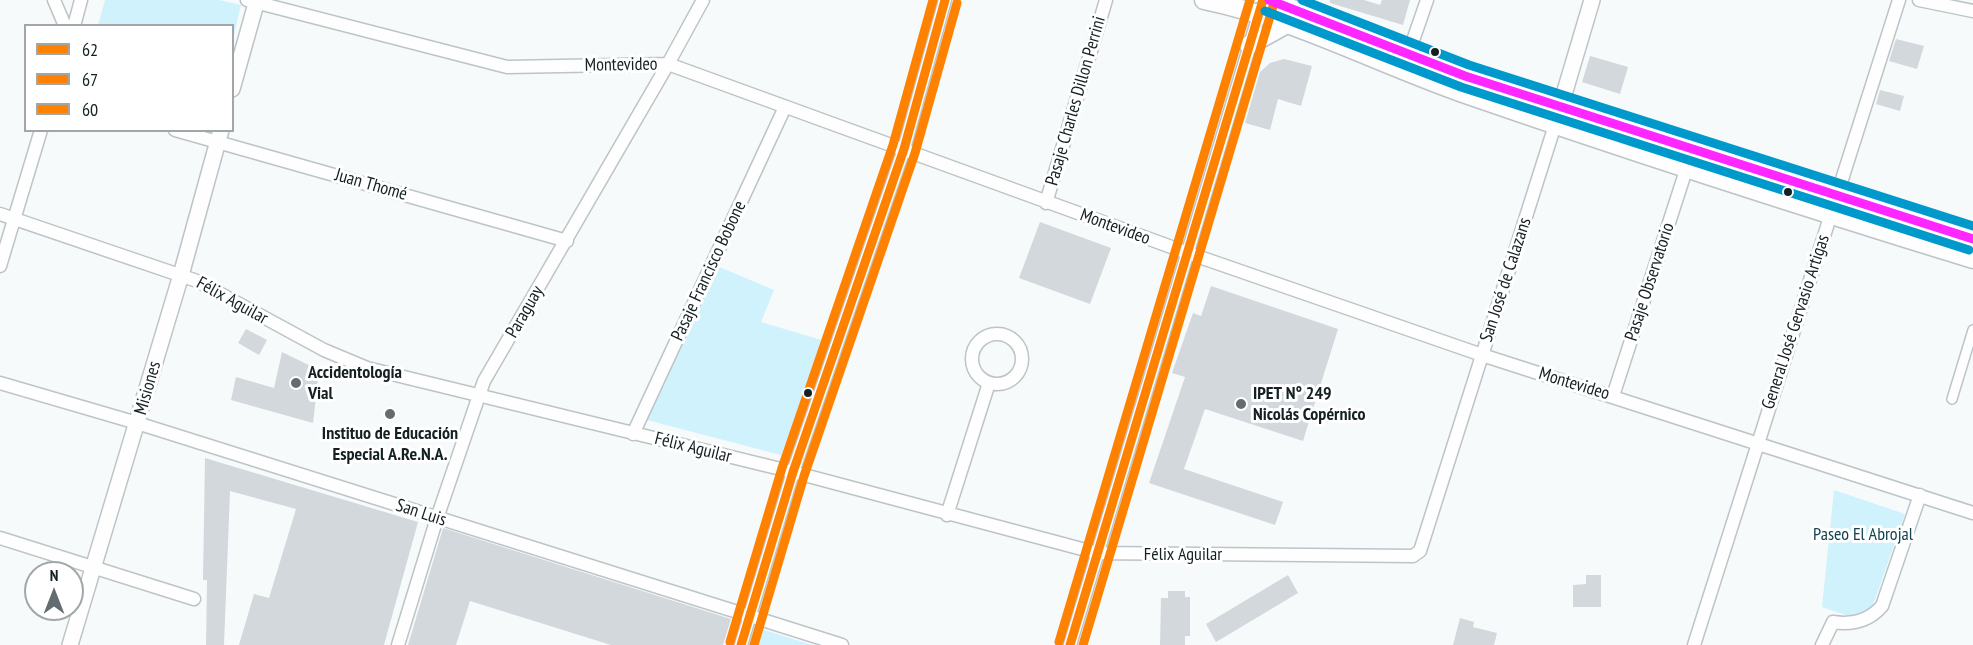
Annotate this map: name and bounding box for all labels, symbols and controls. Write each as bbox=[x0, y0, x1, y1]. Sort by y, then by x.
street label: Pasaje Charles Dillon Perrini bbox=[1042, 14, 1110, 188]
legend bbox=[24, 24, 234, 132]
text: 62 bbox=[82, 38, 98, 61]
unlabelled marker bbox=[1429, 46, 1441, 58]
street label: Montevideo bbox=[584, 54, 658, 76]
text: 67 bbox=[82, 68, 98, 91]
text: 60 bbox=[82, 98, 98, 121]
street label: Juan Thomé bbox=[332, 164, 410, 206]
unlabelled marker bbox=[1782, 186, 1794, 198]
street label: Pasaje Francisco Bobone bbox=[667, 198, 751, 344]
street label: Montevideo bbox=[1077, 204, 1153, 250]
street label: San José de Calazans bbox=[1476, 215, 1536, 345]
street label: Pasaje Observatorio bbox=[1621, 220, 1679, 344]
street label: General José Gervasio Artigas bbox=[1758, 232, 1834, 412]
street label: Félix Aguilar bbox=[193, 273, 271, 329]
street label: Paraguay bbox=[502, 282, 548, 342]
street label: Misiones bbox=[130, 359, 166, 417]
place label: Accidentología Vial bbox=[308, 362, 402, 404]
street label: Montevideo bbox=[1536, 363, 1612, 405]
marker: Accidentología Vial bbox=[289, 376, 303, 390]
place label: IPET N° 249 Nicolás Copérnico bbox=[1253, 383, 1366, 426]
unlabelled marker bbox=[802, 387, 814, 399]
marker: IPET N° 249 Nicolás Copérnico bbox=[1234, 397, 1248, 411]
marker: Instituo de Educación Especial A.Re.N.A. bbox=[383, 407, 397, 421]
place label: Instituo de Educación Especial A.Re.N.A. bbox=[322, 423, 458, 466]
street label: Félix Aguilar bbox=[652, 428, 734, 468]
street label: San Luis bbox=[393, 495, 449, 531]
park label: Paseo El Abrojal bbox=[1813, 524, 1913, 546]
street label: Félix Aguilar bbox=[1144, 544, 1222, 566]
north arrow bbox=[24, 561, 84, 621]
text: N bbox=[50, 565, 58, 585]

